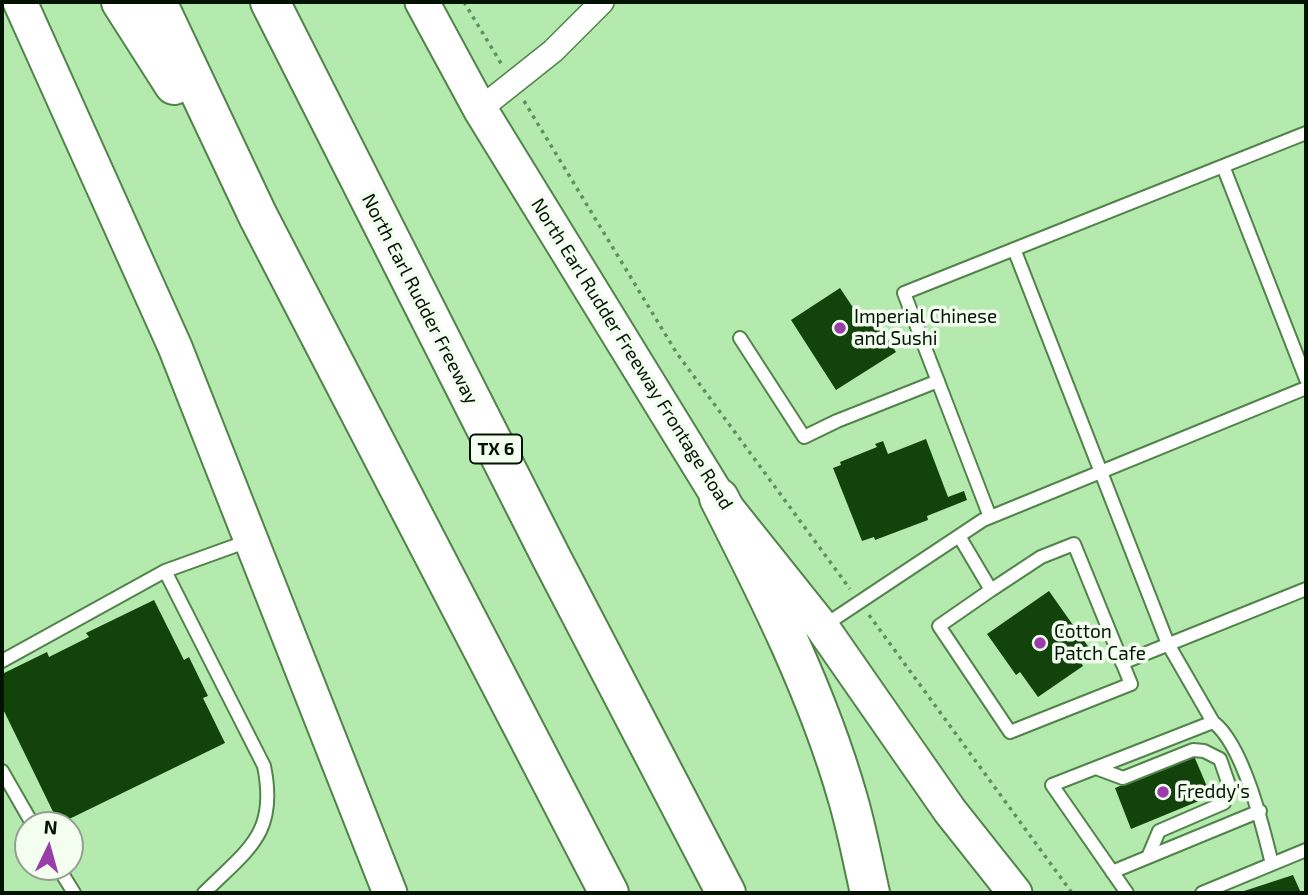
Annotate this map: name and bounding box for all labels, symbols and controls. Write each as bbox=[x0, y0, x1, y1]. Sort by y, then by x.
street label: North Earl Rudder Freeway bbox=[357, 190, 483, 408]
street label: North Earl Rudder Freeway Frontage Road bbox=[526, 194, 738, 514]
place label: Imperial Chinese and Sushi bbox=[854, 306, 997, 350]
marker: Imperial Chinese and Sushi bbox=[832, 320, 848, 336]
road number: TX 6 bbox=[470, 434, 522, 463]
place label: Cotton Patch Cafe bbox=[1054, 621, 1146, 665]
marker: Cotton Patch Cafe bbox=[1032, 635, 1048, 651]
place label: Freddy's bbox=[1177, 781, 1250, 803]
marker: Freddy's bbox=[1155, 784, 1171, 800]
north arrow bbox=[14, 811, 84, 881]
text: N bbox=[43, 815, 59, 839]

